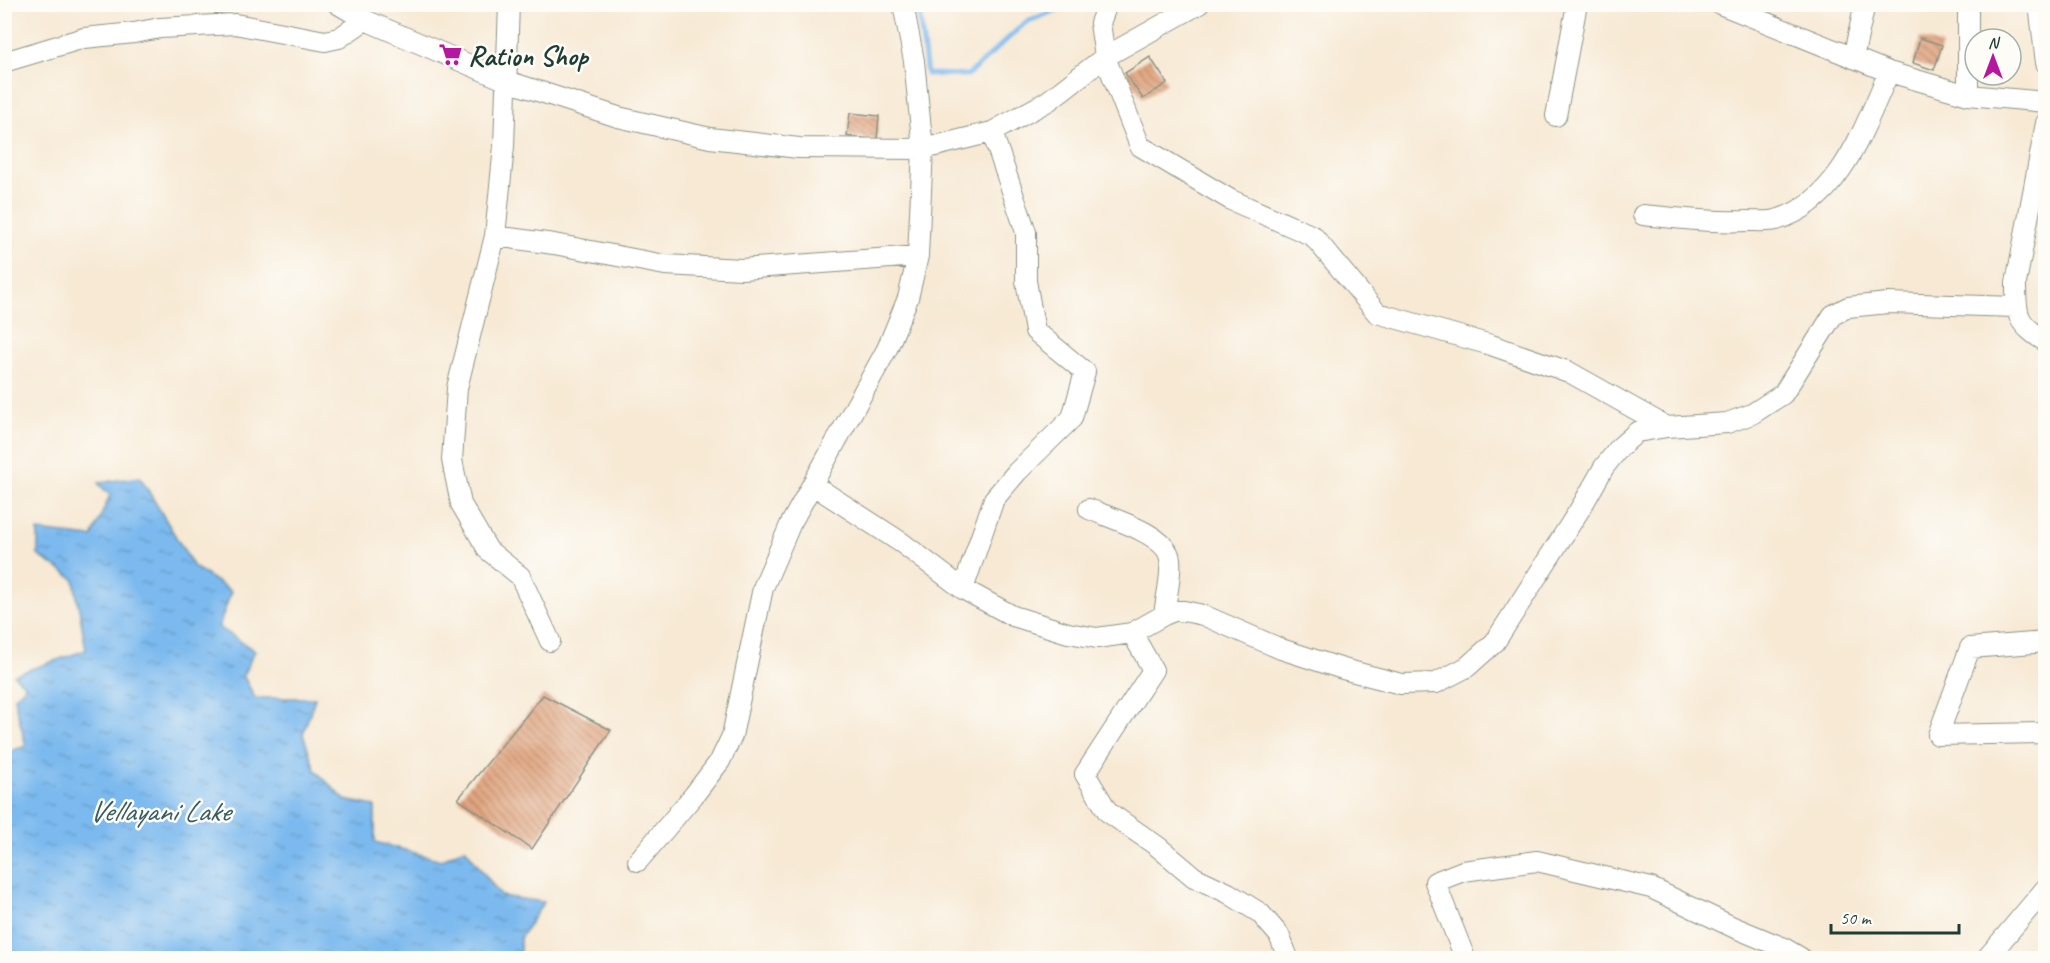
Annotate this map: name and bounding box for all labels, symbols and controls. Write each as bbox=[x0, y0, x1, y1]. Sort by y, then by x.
north arrow bbox=[1963, 27, 2023, 87]
text: N bbox=[1988, 33, 2001, 53]
place label: Ration Shop bbox=[468, 38, 590, 73]
supermarket icon: Ration Shop bbox=[437, 42, 463, 68]
water label: Vellayani Lake bbox=[89, 792, 233, 830]
scale bar bbox=[1831, 897, 1958, 935]
text: 50 m bbox=[1840, 907, 1873, 929]

